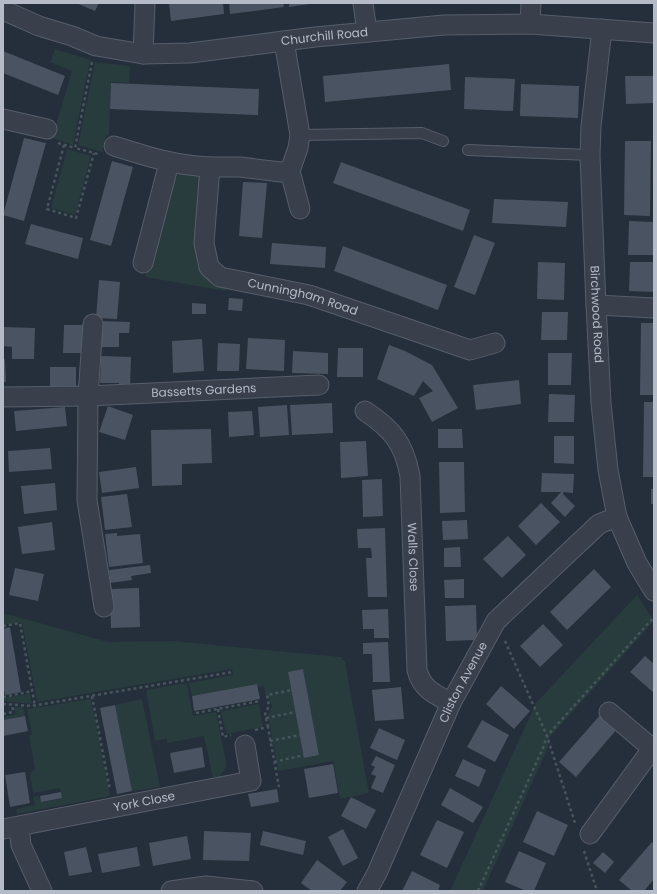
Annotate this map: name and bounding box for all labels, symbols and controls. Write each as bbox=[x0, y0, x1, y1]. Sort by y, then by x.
street label: Churchill Road bbox=[280, 23, 369, 49]
street label: Birchwood Road bbox=[586, 265, 608, 363]
street label: Cunningham Road bbox=[246, 274, 360, 319]
street label: Bassetts Gardens bbox=[151, 379, 257, 401]
street label: Walls Close bbox=[404, 522, 423, 592]
street label: Cliston Avenue bbox=[434, 638, 491, 725]
street label: York Close bbox=[112, 787, 176, 815]

